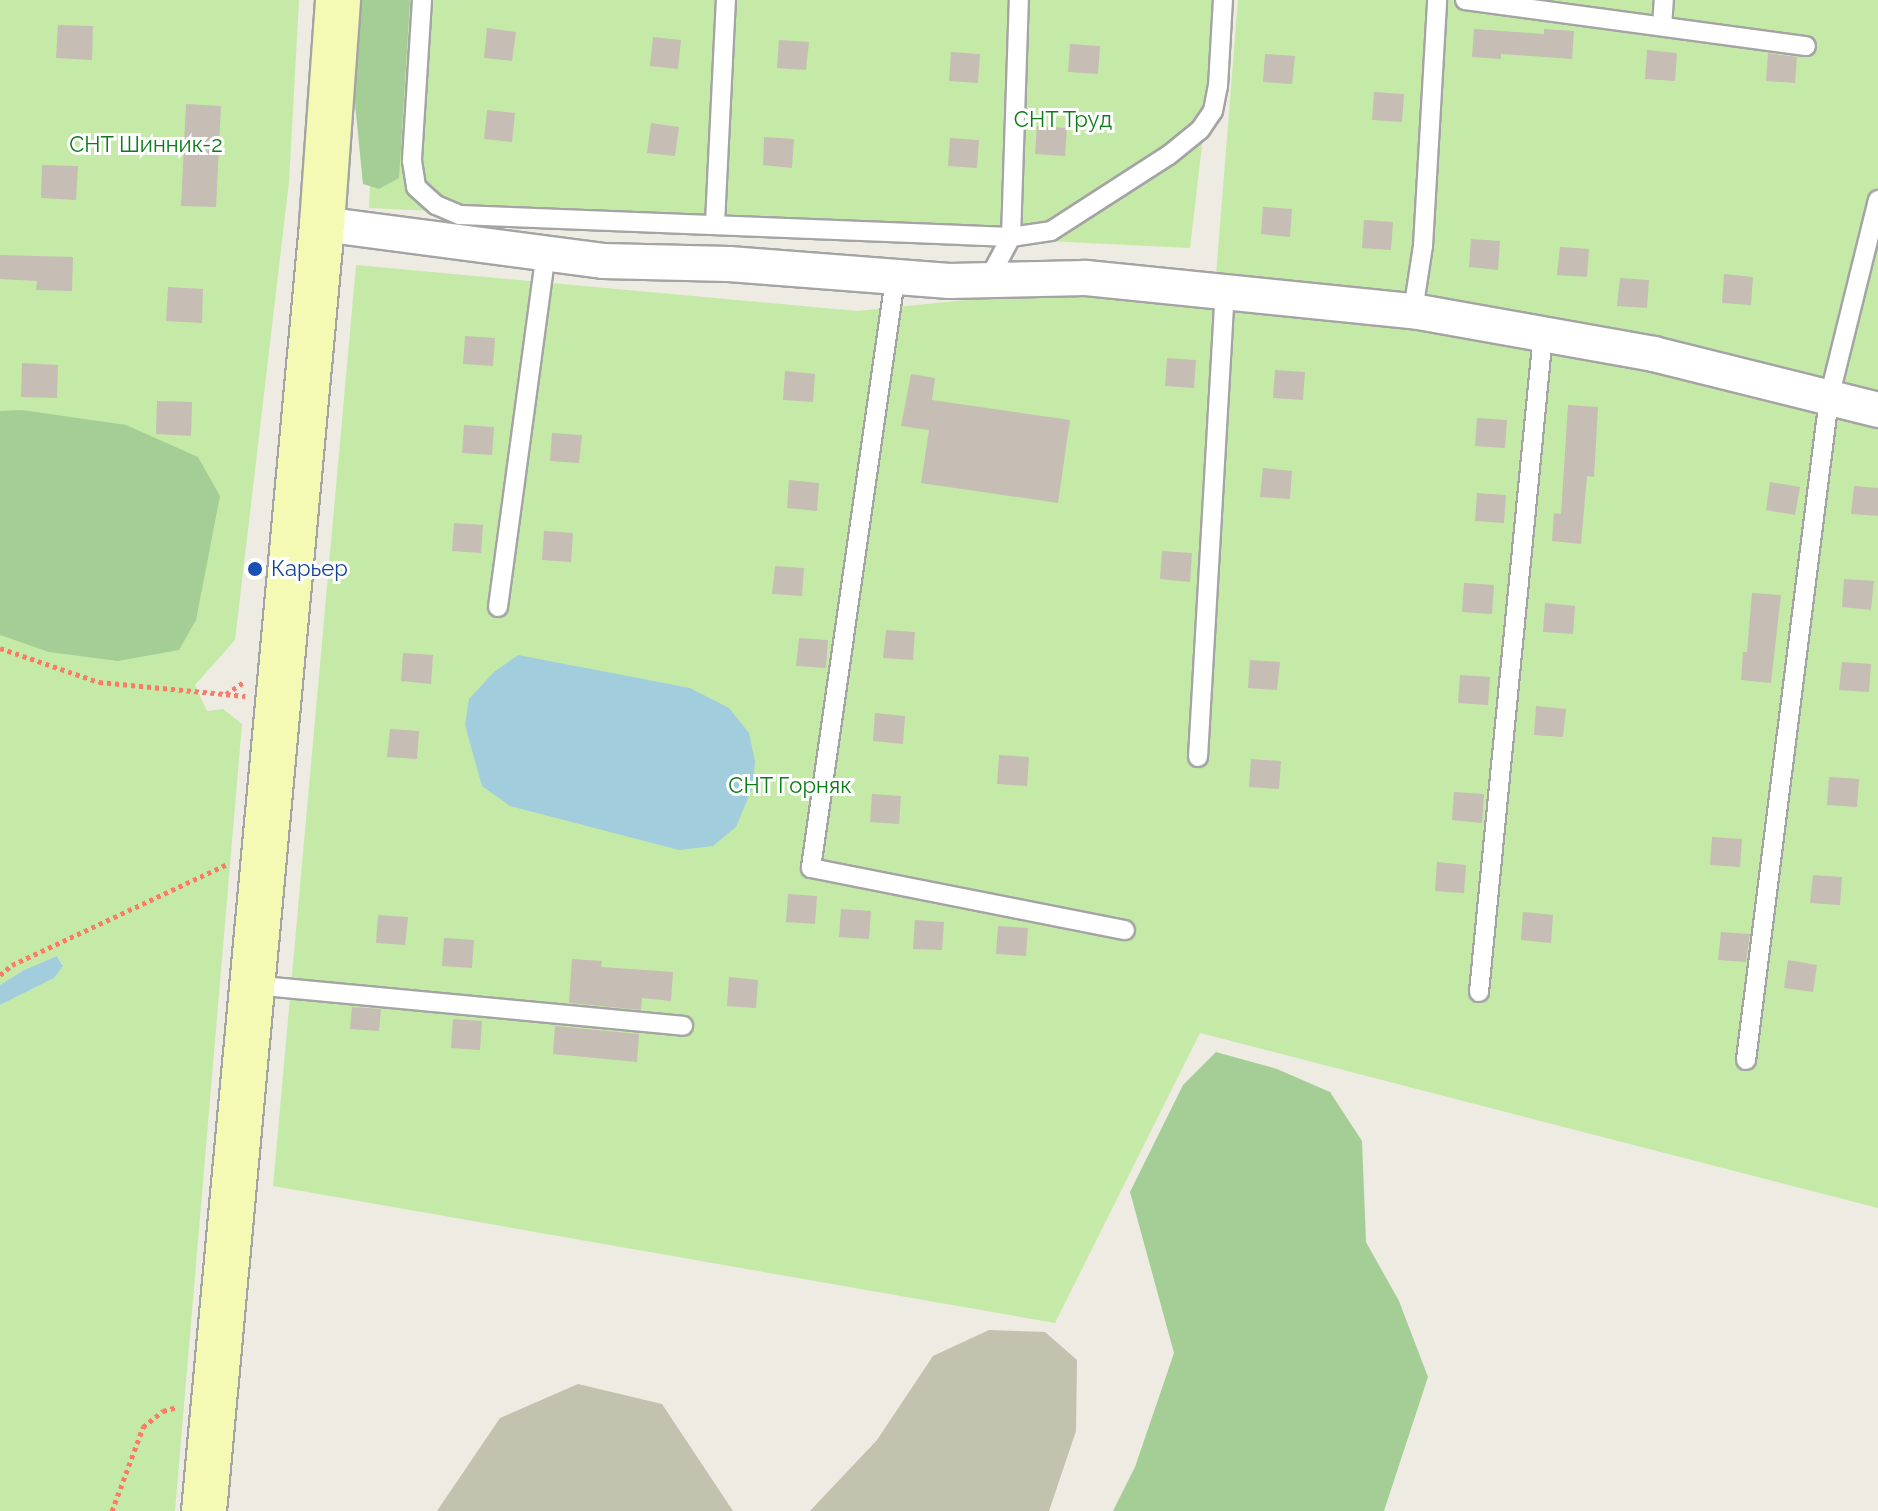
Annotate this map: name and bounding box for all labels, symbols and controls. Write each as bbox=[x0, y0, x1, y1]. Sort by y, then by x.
park label: СНТ Труд bbox=[1013, 107, 1113, 133]
park label: СНТ Шинник-2 bbox=[69, 132, 223, 158]
place label: Карьер bbox=[271, 556, 348, 582]
marker: Карьер bbox=[246, 560, 264, 578]
park label: СНТ Горняк bbox=[728, 773, 852, 799]

